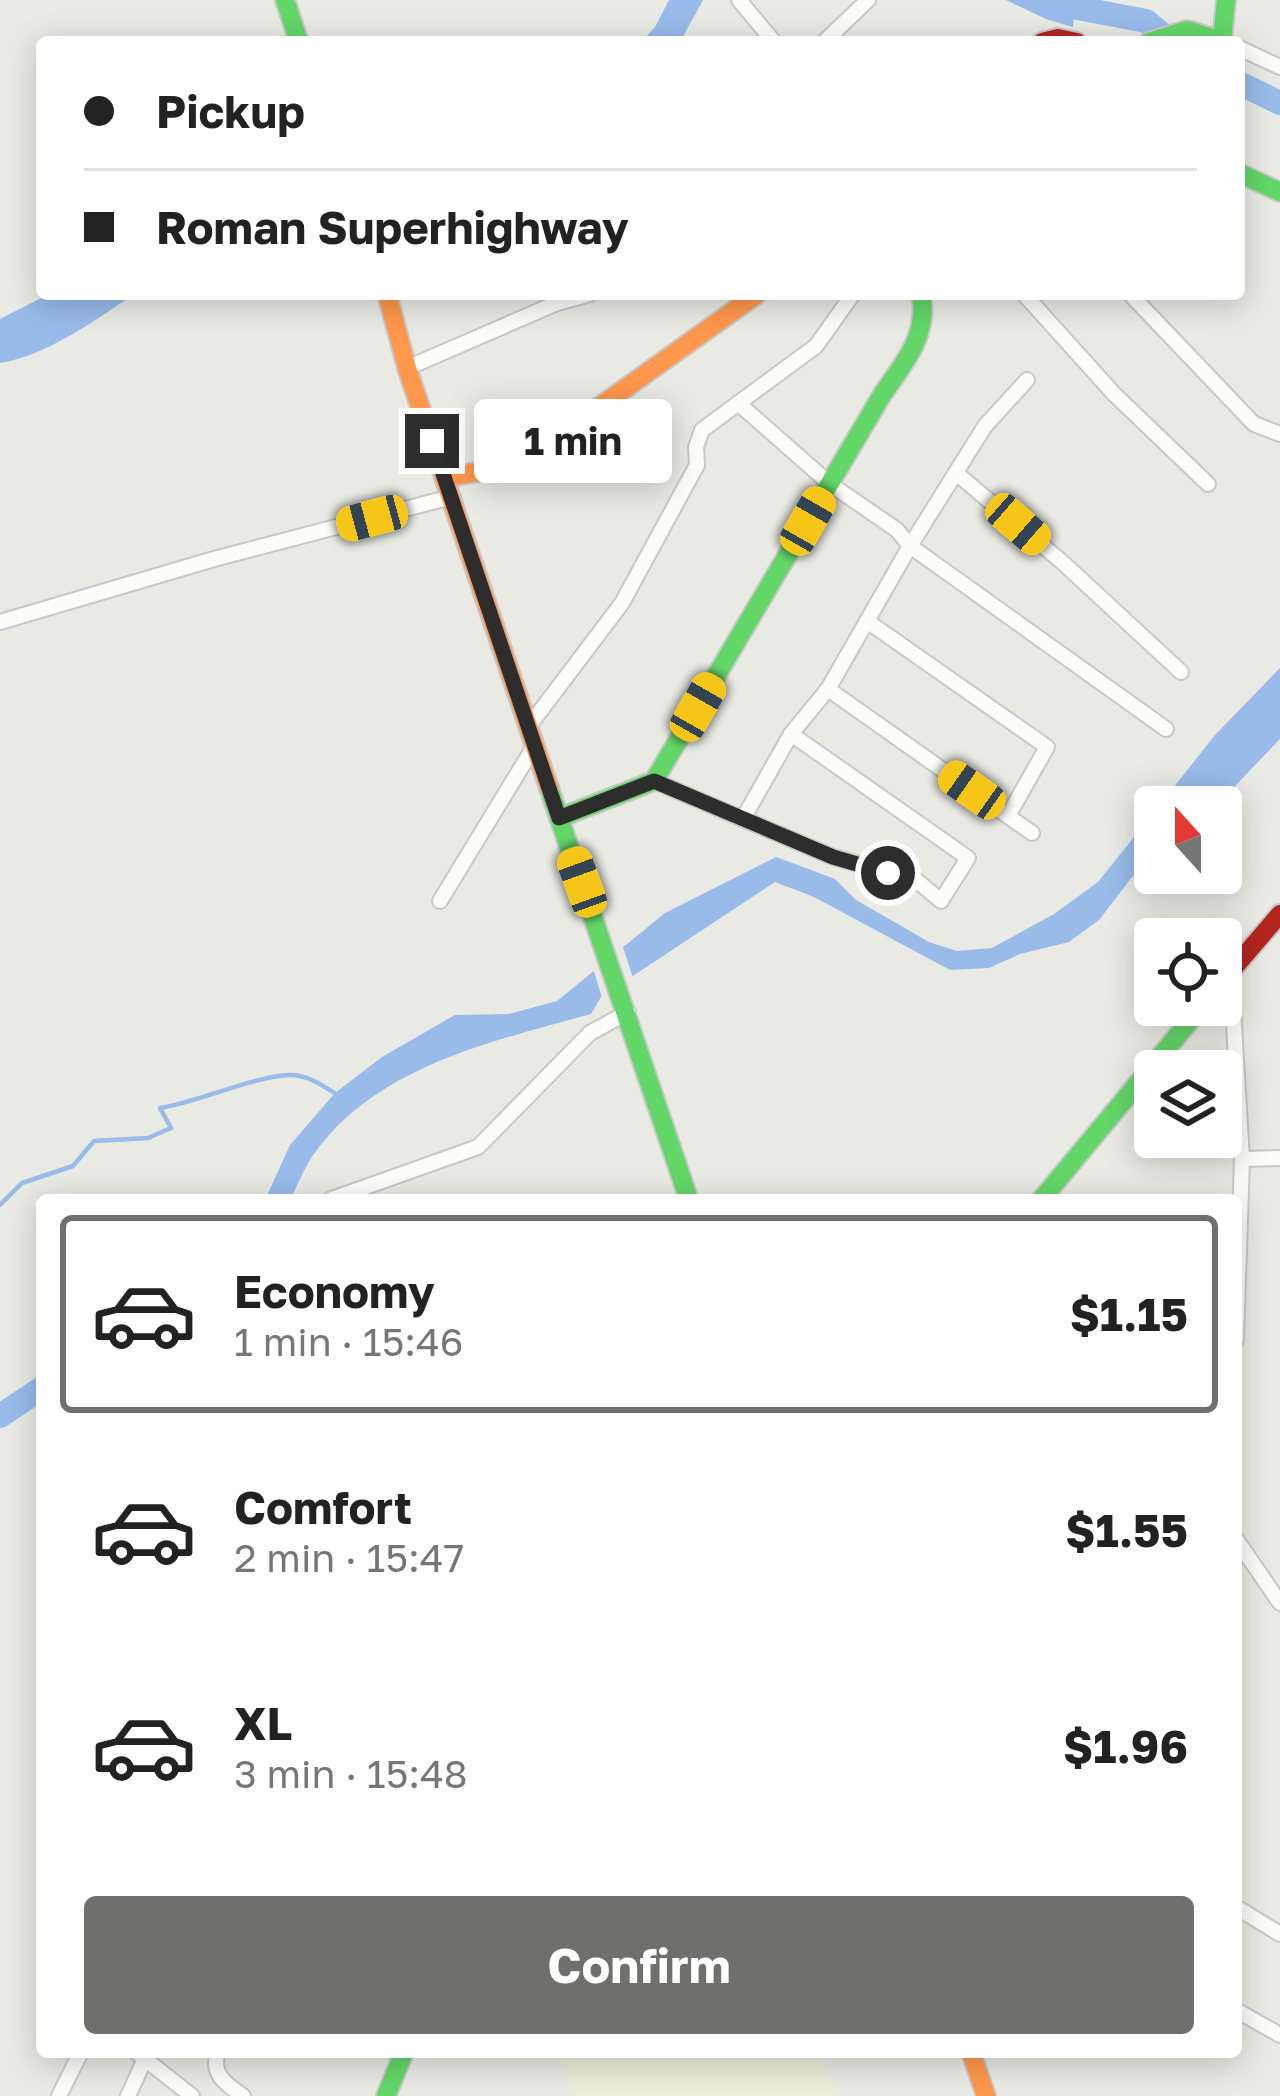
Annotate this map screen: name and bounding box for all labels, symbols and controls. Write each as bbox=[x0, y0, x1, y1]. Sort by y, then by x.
text: Pickup bbox=[156, 84, 305, 138]
text: Roman Superhighway bbox=[156, 200, 629, 254]
callout: 1 min bbox=[474, 399, 672, 483]
route end bbox=[405, 414, 459, 468]
text: 1 min bbox=[524, 417, 622, 464]
car bbox=[774, 481, 842, 561]
car bbox=[979, 487, 1057, 561]
car bbox=[333, 491, 411, 545]
car bbox=[664, 667, 732, 747]
car bbox=[932, 755, 1012, 825]
north arrow bbox=[1134, 786, 1242, 894]
map controls bbox=[1134, 786, 1242, 1158]
car bbox=[553, 842, 611, 922]
route start bbox=[861, 846, 915, 900]
button: locate bbox=[1134, 918, 1242, 1026]
button: layers bbox=[1134, 1050, 1242, 1158]
icon: car bbox=[90, 1260, 198, 1368]
text: Economy bbox=[234, 1264, 435, 1318]
text: $1.15 bbox=[1070, 1287, 1188, 1341]
text: 1 min · 15:46 bbox=[234, 1318, 463, 1365]
icon: car bbox=[90, 1476, 198, 1584]
text: Comfort bbox=[234, 1480, 412, 1534]
text: $1.55 bbox=[1065, 1503, 1188, 1557]
text: 2 min · 15:47 bbox=[234, 1534, 464, 1581]
icon: car bbox=[90, 1692, 198, 1800]
text: XL bbox=[234, 1696, 292, 1750]
text: $1.96 bbox=[1063, 1719, 1188, 1773]
text: 3 min · 15:48 bbox=[234, 1750, 468, 1797]
button: Confirm bbox=[84, 1896, 1194, 2034]

